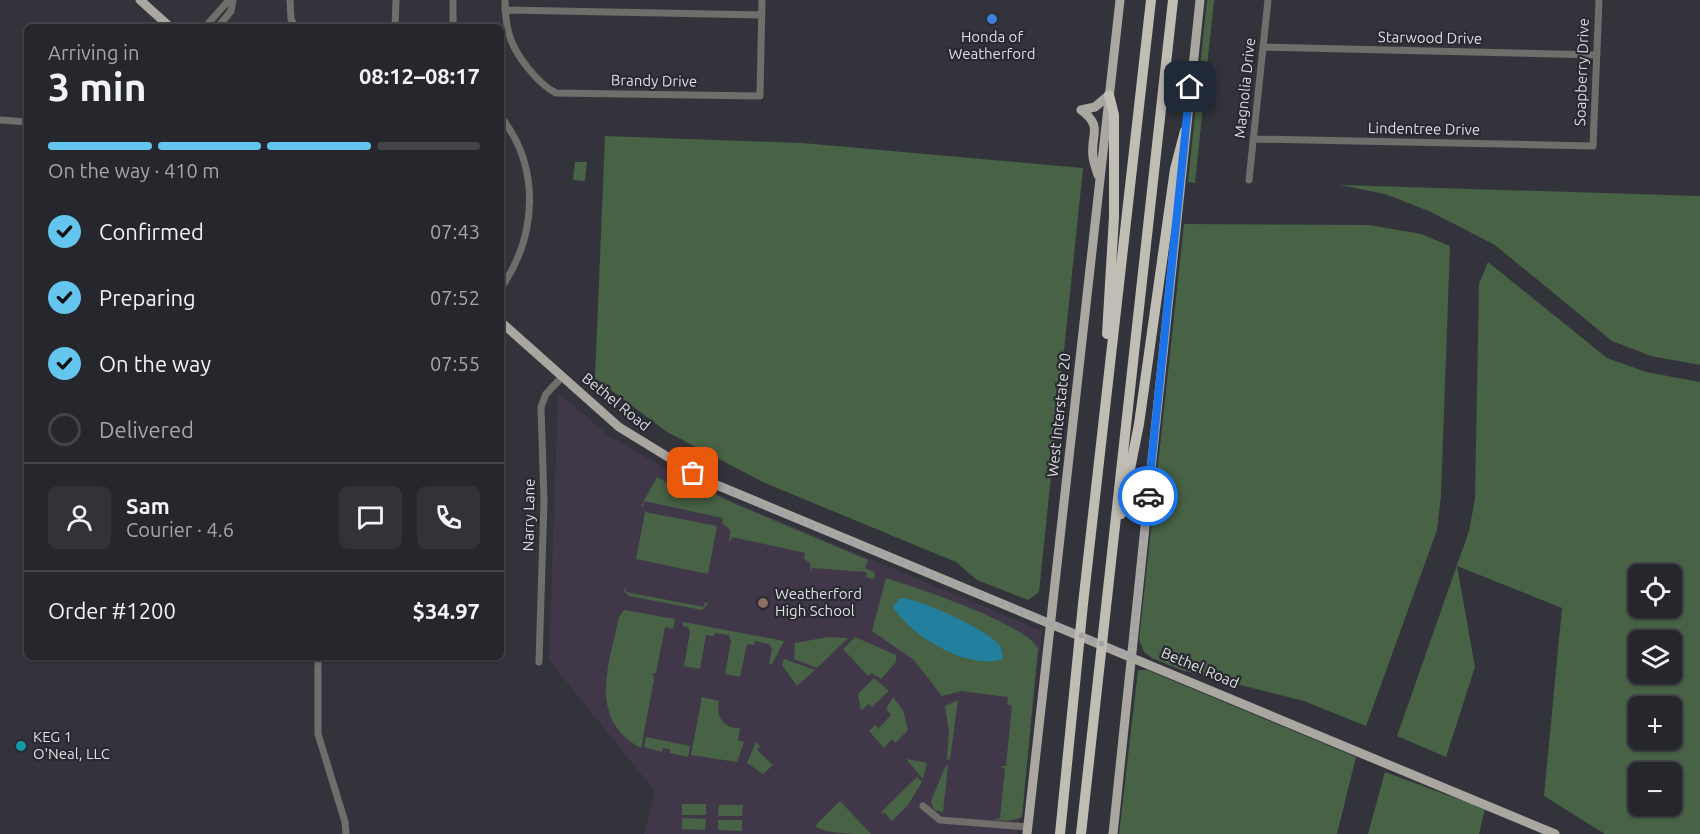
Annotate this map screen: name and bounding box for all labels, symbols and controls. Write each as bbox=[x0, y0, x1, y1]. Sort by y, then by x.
marker: Honda of Weatherford bbox=[985, 12, 999, 26]
street label: Soapberry Drive bbox=[1571, 18, 1592, 126]
place label: Honda of Weatherford bbox=[949, 28, 1036, 62]
street label: Starwood Drive bbox=[1378, 28, 1482, 47]
street label: Magnolia Drive bbox=[1231, 37, 1258, 139]
text: Arriving in bbox=[48, 41, 139, 64]
pin bbox=[1164, 61, 1215, 112]
text: 08:12–08:17 bbox=[359, 63, 480, 88]
text: 3 min bbox=[48, 65, 147, 108]
icon: home bbox=[1173, 70, 1206, 103]
street label: Brandy Drive bbox=[611, 71, 697, 90]
street label: Lindentree Drive bbox=[1368, 119, 1480, 138]
text: On the way · 410 m bbox=[48, 159, 220, 182]
icon: check bbox=[48, 215, 81, 248]
text: Confirmed bbox=[99, 219, 204, 244]
text: 07:43 bbox=[430, 220, 480, 243]
icon: check bbox=[48, 281, 81, 314]
text: Preparing bbox=[99, 285, 196, 310]
text: 07:52 bbox=[430, 286, 480, 309]
icon: check bbox=[48, 347, 81, 380]
text: On the way bbox=[99, 351, 211, 376]
text: 07:55 bbox=[430, 352, 480, 375]
street label: West Interstate 20 bbox=[1044, 352, 1073, 478]
street label: Bethel Road bbox=[579, 369, 654, 434]
text: Delivered bbox=[99, 417, 194, 442]
pin bbox=[667, 447, 718, 498]
icon: bag bbox=[676, 456, 709, 489]
courier bbox=[1118, 466, 1178, 526]
street label: Narry Lane bbox=[519, 478, 538, 552]
icon: car bbox=[1132, 480, 1165, 513]
button: person bbox=[48, 486, 111, 549]
button: chat bbox=[339, 486, 402, 549]
button: phone bbox=[417, 486, 480, 549]
text: Sam bbox=[126, 493, 170, 518]
text: Courier · 4.6 bbox=[126, 518, 234, 541]
map controls bbox=[1628, 564, 1682, 816]
button: locate bbox=[1628, 564, 1682, 618]
place label: Weatherford High School bbox=[775, 585, 862, 619]
marker: Weatherford High School bbox=[756, 596, 770, 610]
text: Order #1200 bbox=[48, 598, 176, 623]
text: $34.97 bbox=[413, 598, 480, 623]
button: layers bbox=[1628, 630, 1682, 684]
street label: Bethel Road bbox=[1159, 644, 1241, 691]
button: + bbox=[1628, 696, 1682, 750]
place label: KEG 1 O'Neal, LLC bbox=[33, 728, 110, 762]
marker: KEG 1 O'Neal, LLC bbox=[14, 739, 28, 753]
button: − bbox=[1628, 762, 1682, 816]

